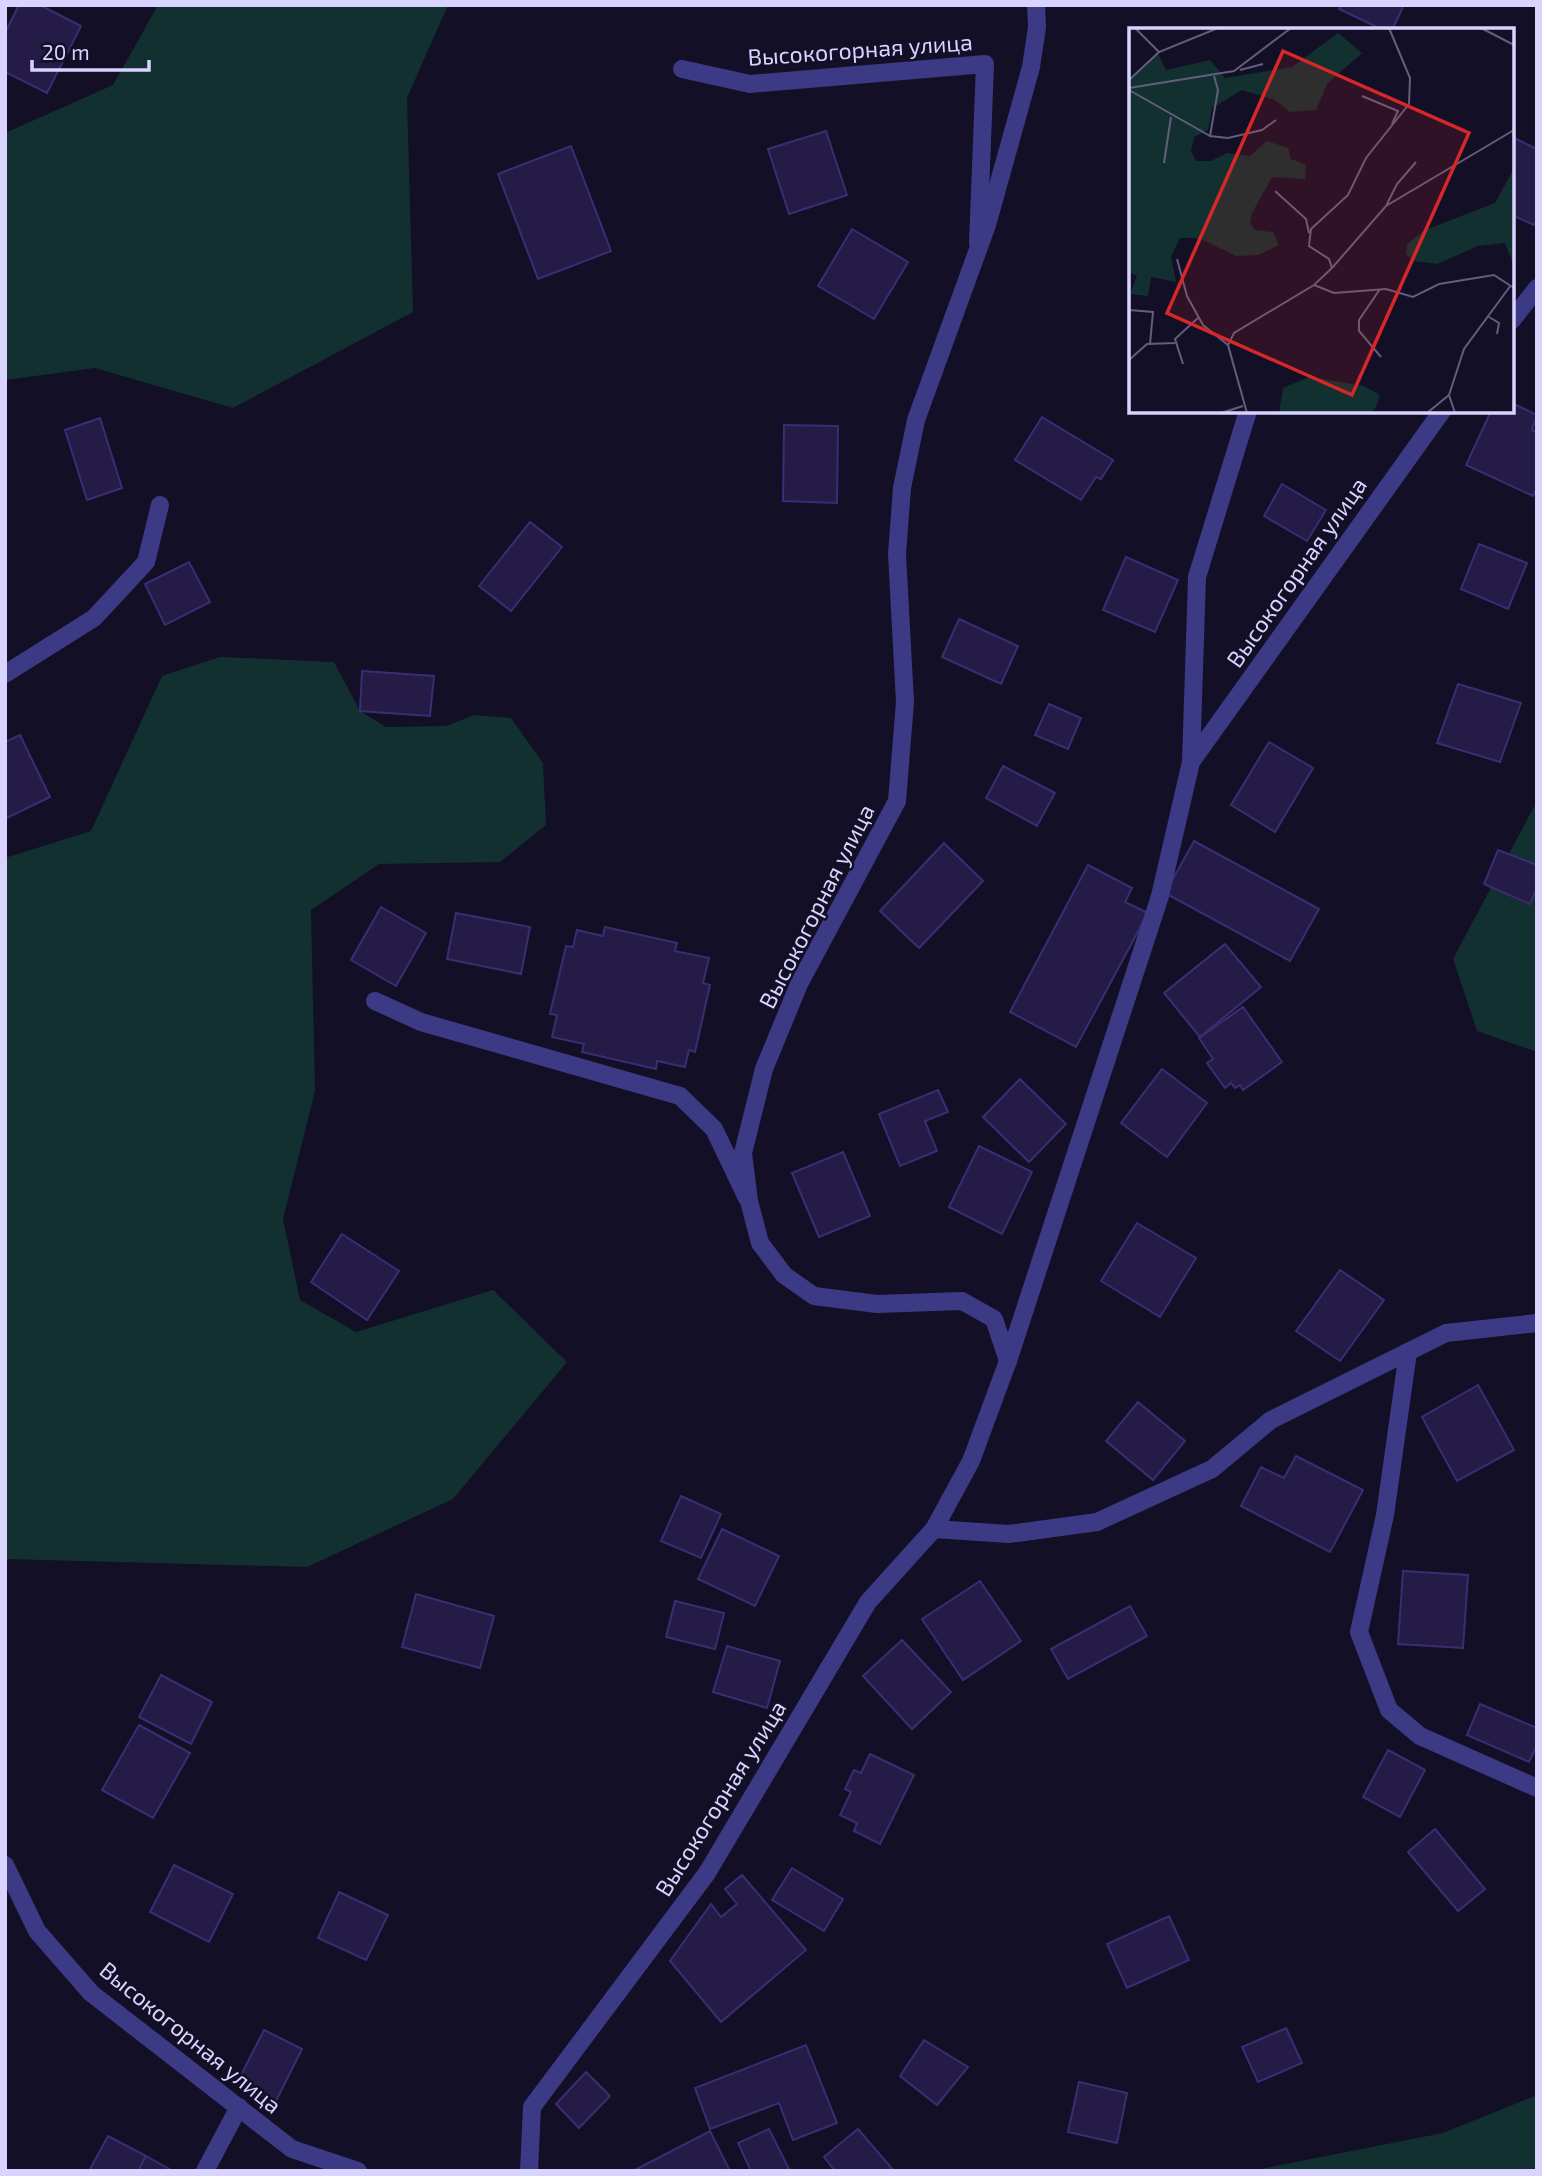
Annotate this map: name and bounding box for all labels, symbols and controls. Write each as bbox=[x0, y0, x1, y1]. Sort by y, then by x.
street label: Высокогорная улица bbox=[747, 27, 973, 72]
scale bar bbox=[32, 28, 149, 72]
inset map bbox=[1129, 28, 1514, 413]
text: 20 m bbox=[42, 39, 90, 64]
street label: Высокогорная улица bbox=[1220, 472, 1373, 673]
street label: Высокогорная улица bbox=[752, 799, 881, 1013]
street label: Высокогорная улица bbox=[648, 1695, 792, 1902]
street label: Высокогорная улица bbox=[94, 1955, 287, 2120]

